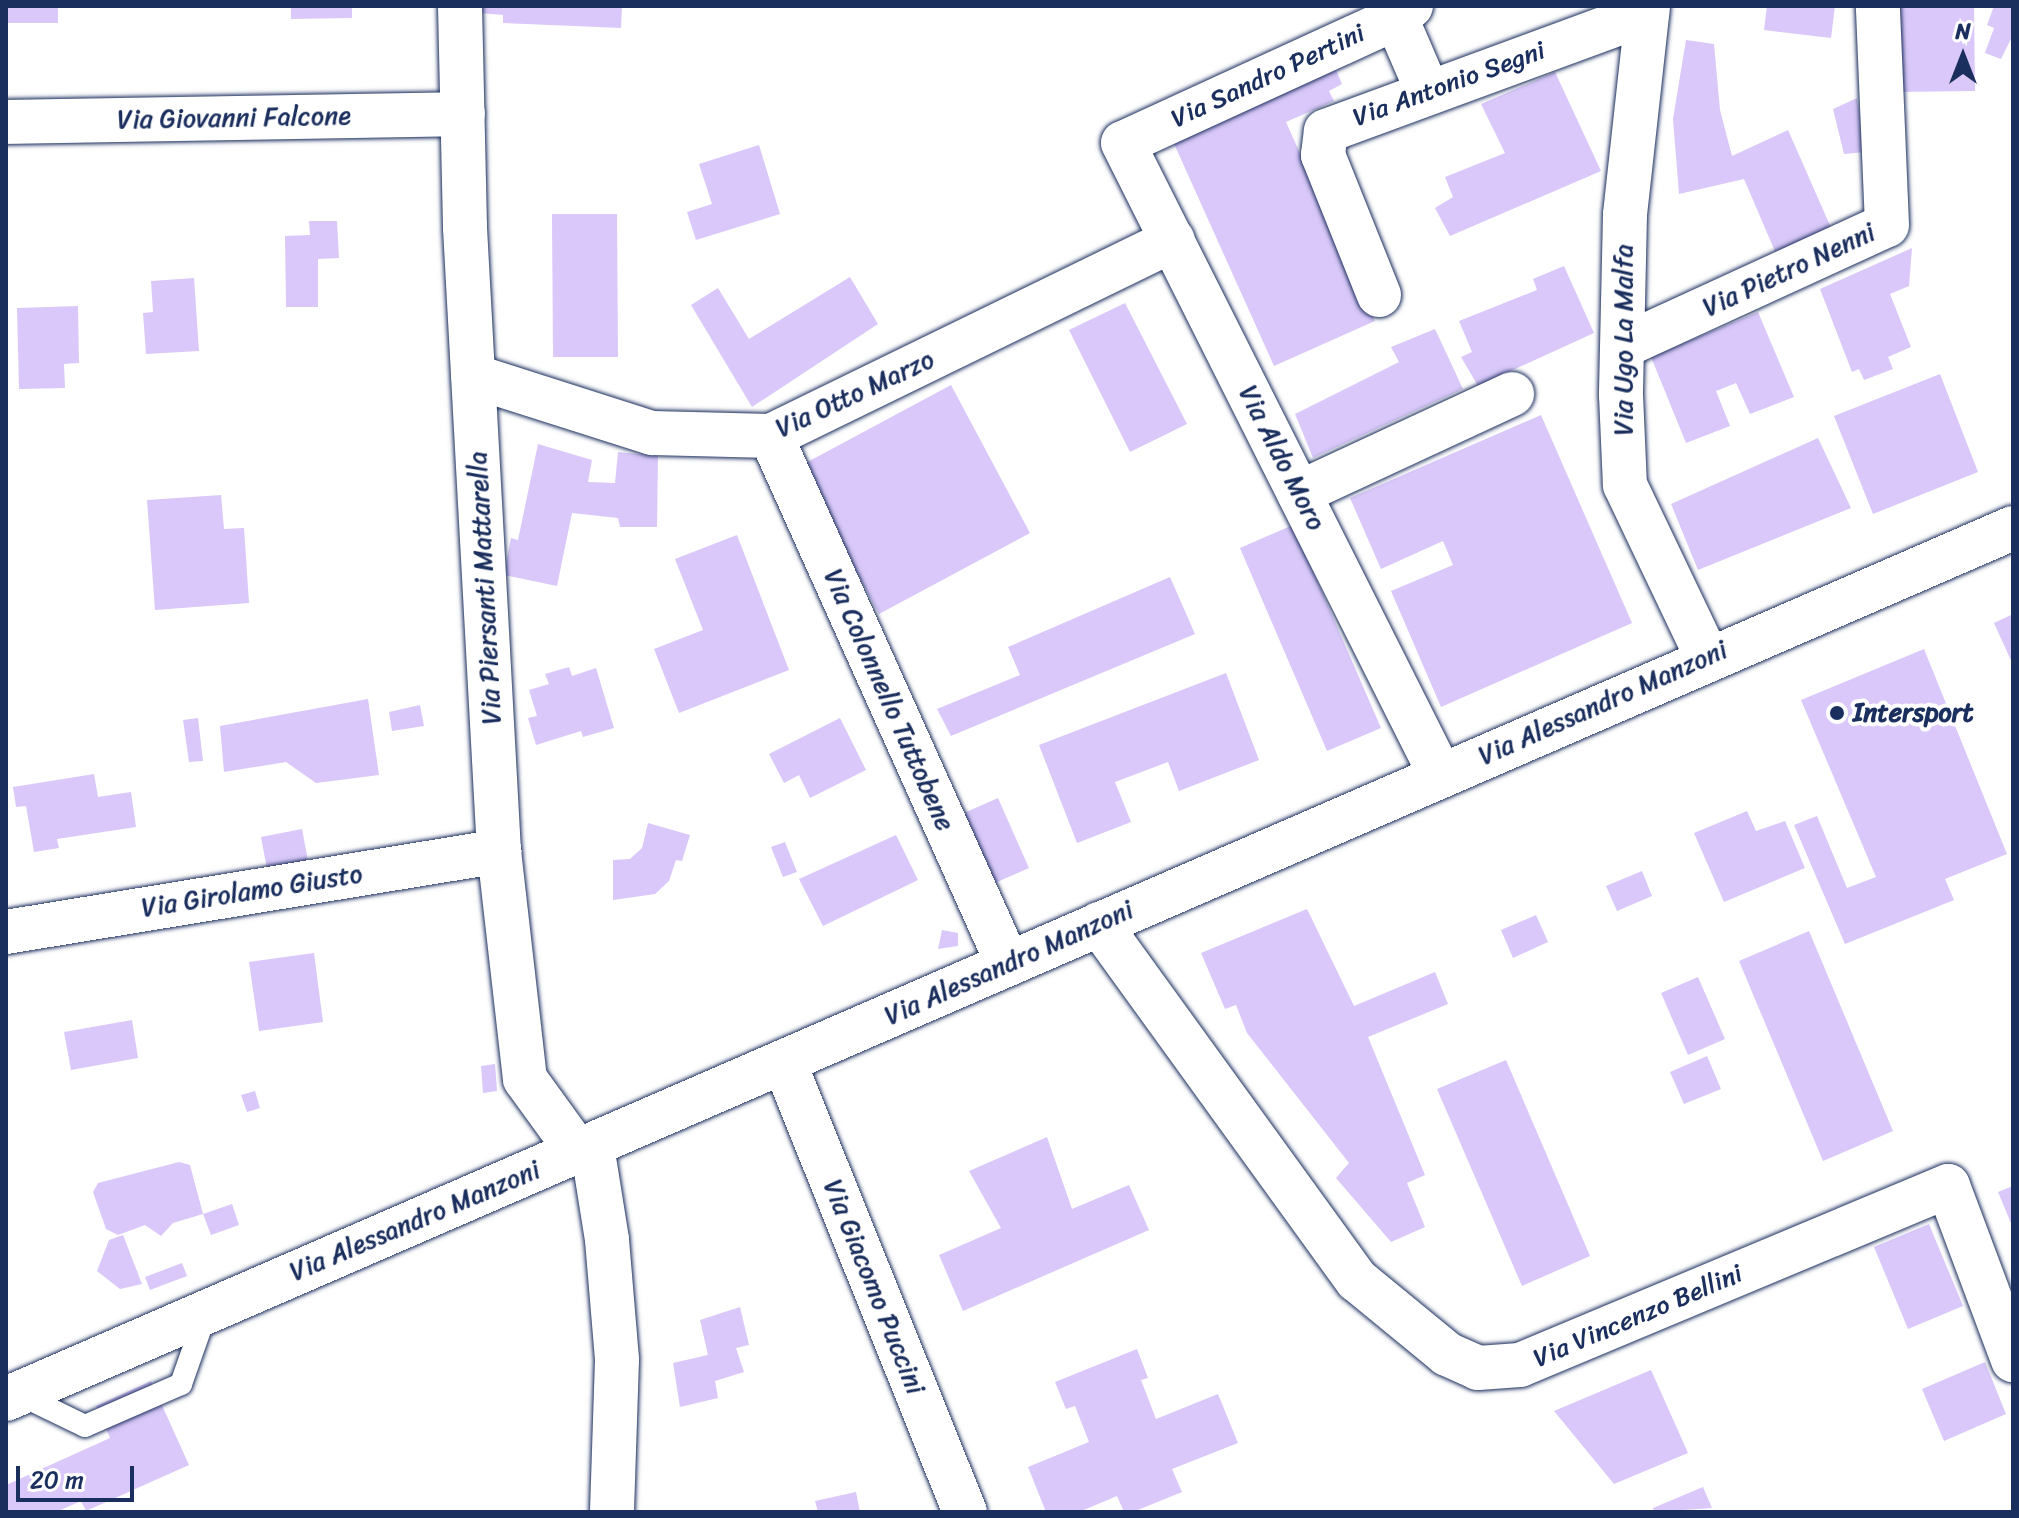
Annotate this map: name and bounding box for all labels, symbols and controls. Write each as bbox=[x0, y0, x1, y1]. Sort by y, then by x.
text: N bbox=[1955, 12, 1971, 51]
north arrow bbox=[1923, 16, 2003, 96]
street label: Via Sandro Pertini bbox=[1166, 18, 1370, 134]
street label: Via Antonio Segni bbox=[1348, 35, 1550, 133]
street label: Via Giovanni Falcone bbox=[117, 100, 351, 136]
street label: Via Pietro Nenni bbox=[1698, 216, 1880, 324]
street label: Via Ugo La Malfa bbox=[1608, 245, 1640, 435]
street label: Via Otto Marzo bbox=[771, 344, 939, 444]
street label: Via Aldo Moro bbox=[1232, 380, 1332, 536]
street label: Via Piersanti Mattarella bbox=[462, 451, 508, 725]
street label: Via Colonnello Tuttobene bbox=[817, 564, 961, 836]
street label: Via Alessandro Manzoni bbox=[1474, 634, 1732, 772]
place label: Intersport bbox=[1853, 697, 1974, 729]
marker: Intersport bbox=[1828, 704, 1846, 722]
street label: Via Girolamo Giusto bbox=[139, 858, 365, 924]
street label: Via Alessandro Manzoni bbox=[880, 894, 1138, 1032]
street label: Via Alessandro Manzoni bbox=[285, 1154, 545, 1288]
street label: Via Giacomo Puccini bbox=[817, 1175, 931, 1399]
street label: Via Vincenzo Bellini bbox=[1529, 1258, 1747, 1374]
scale bar bbox=[20, 1450, 138, 1500]
text: 20 m bbox=[30, 1459, 84, 1501]

